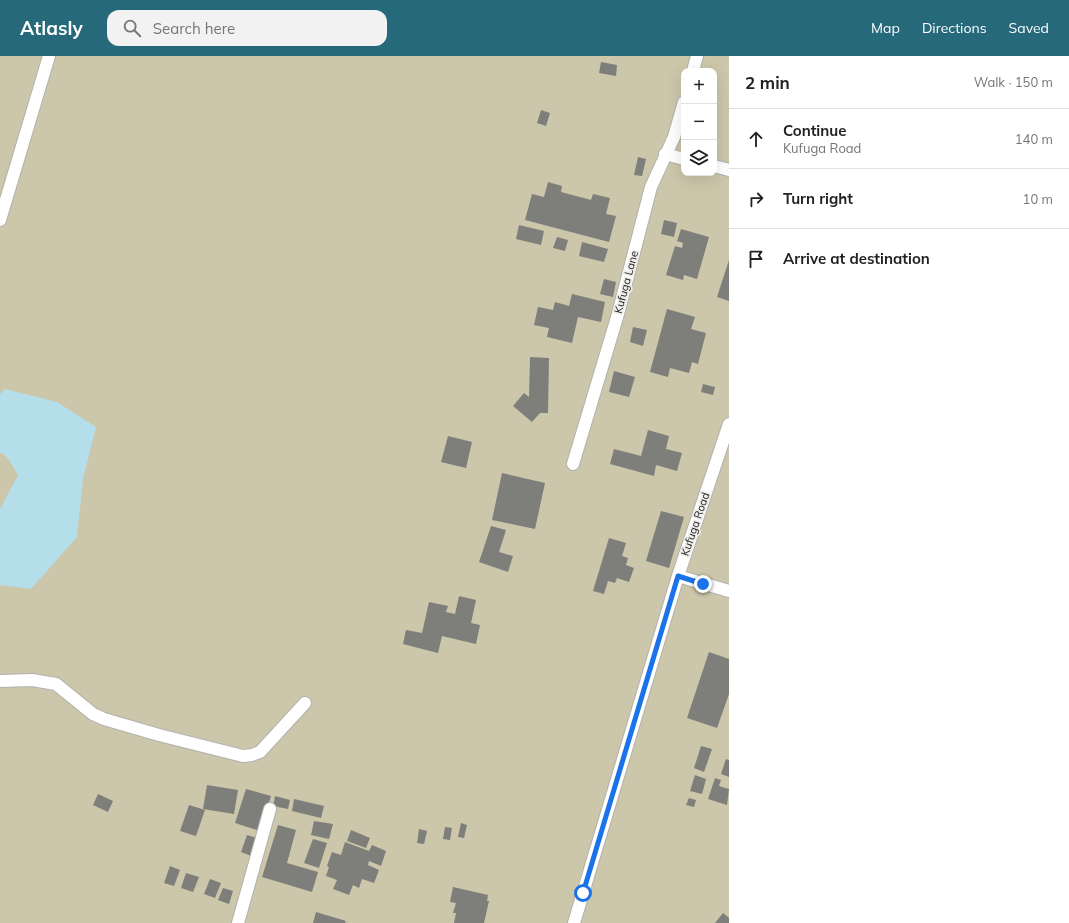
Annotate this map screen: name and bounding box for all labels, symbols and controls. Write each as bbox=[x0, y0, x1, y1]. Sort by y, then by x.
search box bbox=[107, 10, 387, 46]
text: Atlasly bbox=[20, 16, 83, 40]
icon: search bbox=[121, 17, 143, 39]
text: Search here bbox=[153, 19, 235, 38]
text: Map bbox=[871, 19, 900, 37]
text: Directions bbox=[922, 19, 987, 37]
text: Saved bbox=[1009, 19, 1049, 37]
map controls bbox=[681, 68, 717, 176]
button: + bbox=[681, 68, 717, 104]
text: 2 min bbox=[745, 72, 790, 93]
text: Walk · 150 m bbox=[974, 74, 1053, 90]
button: − bbox=[681, 104, 717, 140]
text: Continue bbox=[783, 121, 846, 140]
icon: ahead bbox=[745, 128, 767, 150]
text: 140 m bbox=[1015, 131, 1053, 147]
button: layers bbox=[681, 140, 717, 176]
text: Kufuga Road bbox=[783, 140, 861, 156]
icon: right bbox=[745, 188, 767, 210]
text: Turn right bbox=[783, 189, 853, 208]
text: 10 m bbox=[1023, 191, 1053, 207]
icon: arrive bbox=[745, 248, 767, 270]
street label: Kufuga Lane bbox=[611, 249, 641, 315]
text: Arrive at destination bbox=[783, 249, 930, 268]
street label: Kufuga Road bbox=[678, 490, 712, 558]
route end bbox=[694, 575, 712, 593]
route start bbox=[574, 884, 592, 902]

